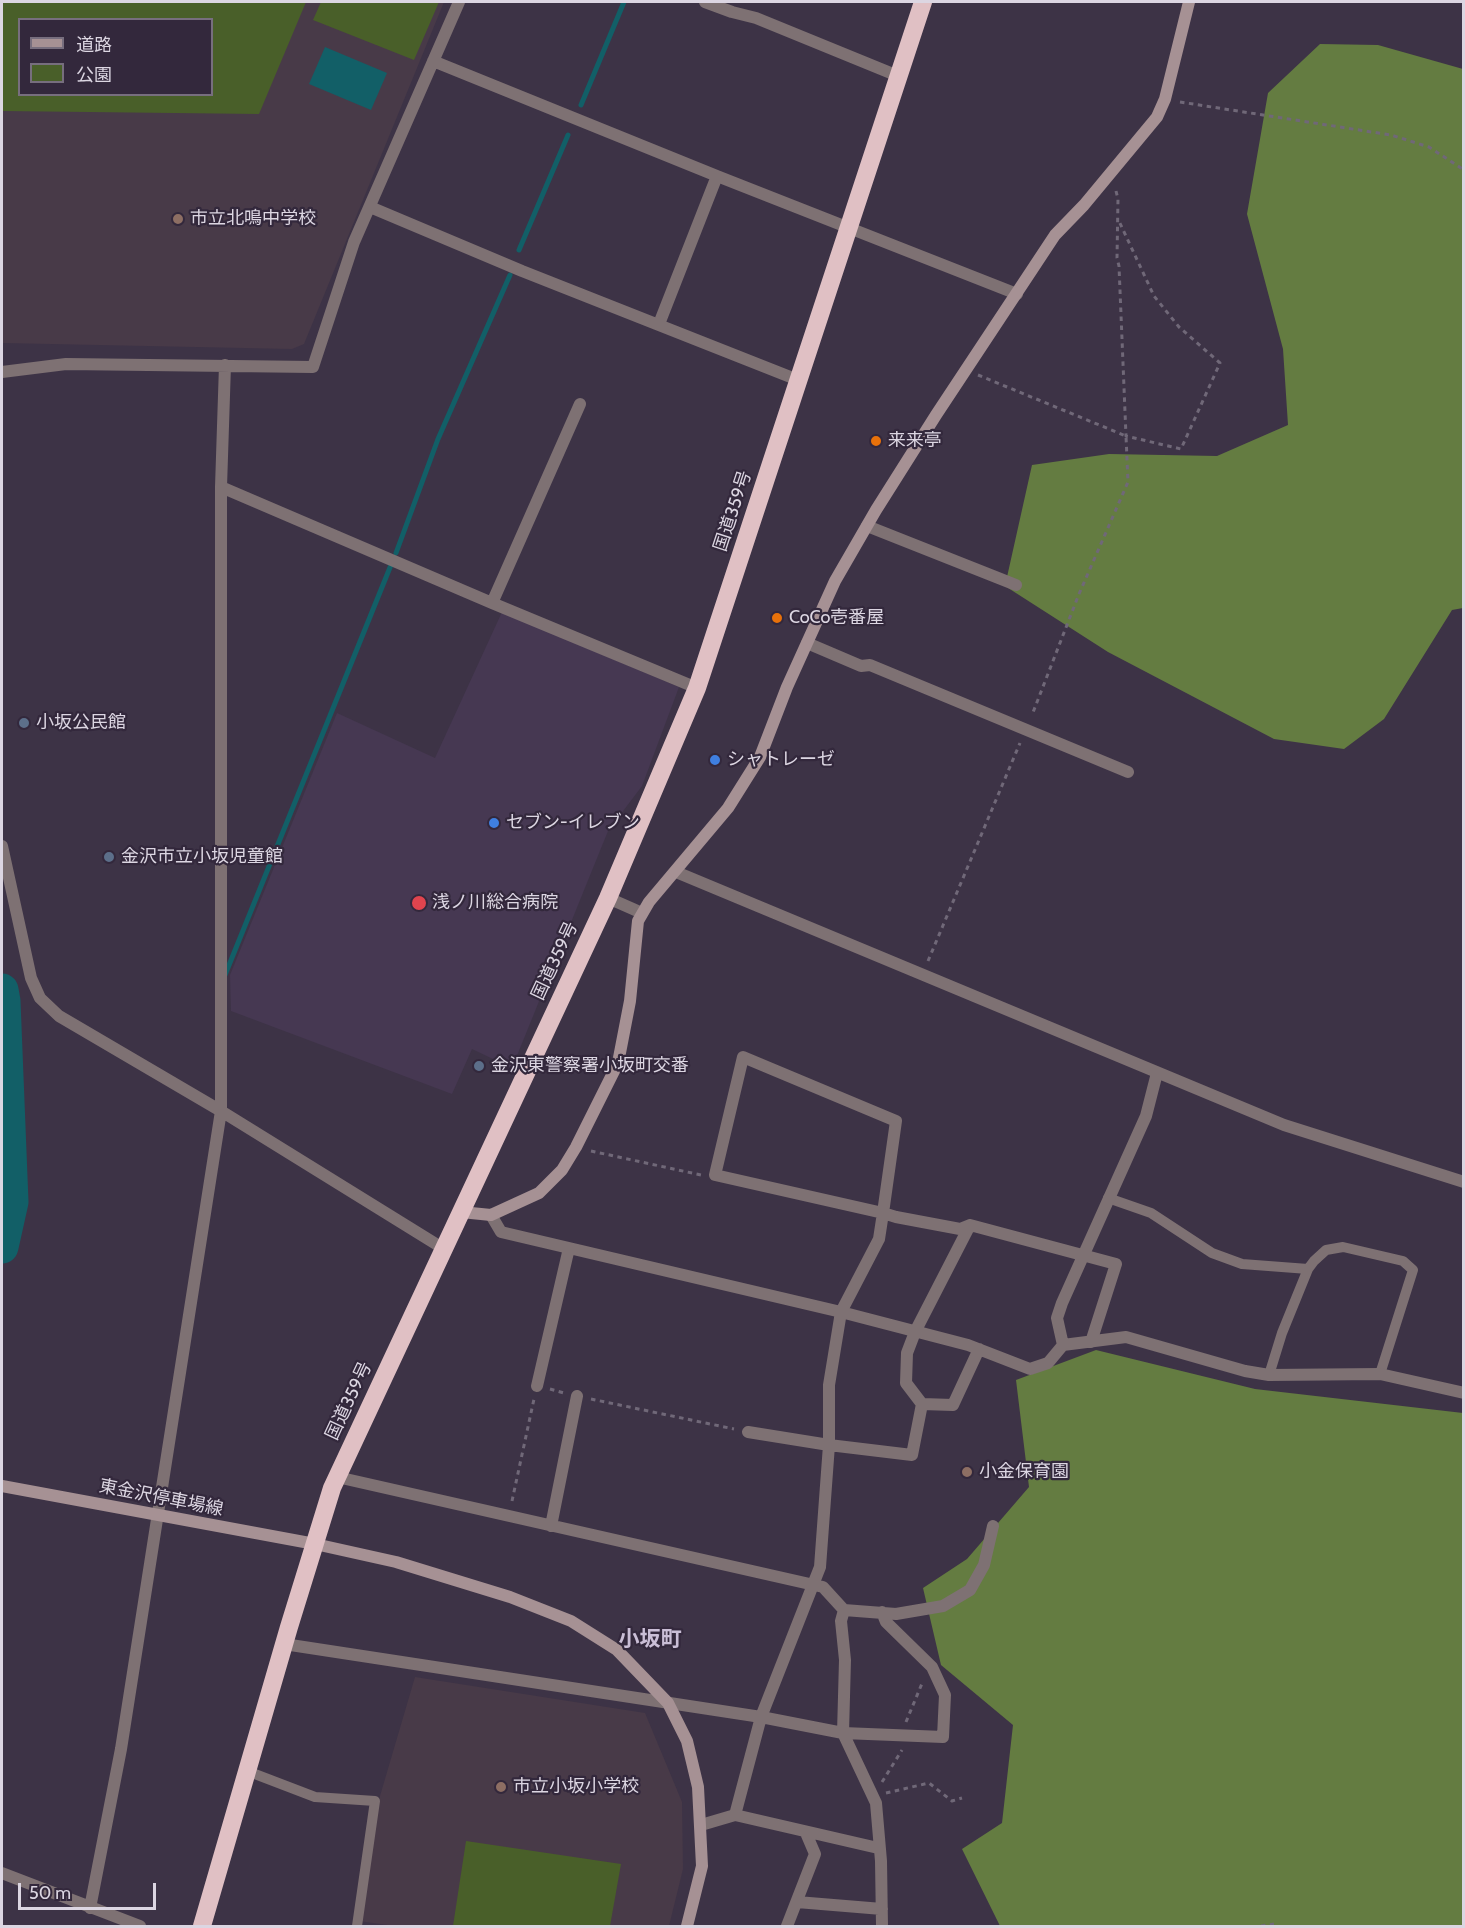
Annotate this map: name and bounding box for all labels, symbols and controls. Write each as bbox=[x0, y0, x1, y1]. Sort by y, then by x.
legend bbox=[18, 18, 213, 96]
text: 道路 bbox=[76, 34, 112, 56]
text: 公園 bbox=[76, 64, 112, 86]
place label: 市立北鳴中学校 bbox=[190, 208, 316, 230]
marker: 市立北鳴中学校 bbox=[171, 212, 185, 226]
place label: 来来亭 bbox=[888, 430, 942, 452]
marker: 来来亭 bbox=[869, 434, 883, 448]
street label: 国道359号 bbox=[710, 468, 756, 554]
place label: CoCo壱番屋 bbox=[789, 607, 884, 629]
marker: CoCo壱番屋 bbox=[770, 611, 784, 625]
place label: 小坂公民館 bbox=[36, 712, 126, 734]
marker: 小坂公民館 bbox=[17, 716, 31, 730]
place label: シャトレーゼ bbox=[727, 749, 835, 771]
marker: シャトレーゼ bbox=[708, 753, 722, 767]
place label: セブン-イレブン bbox=[506, 812, 640, 834]
marker: セブン-イレブン bbox=[487, 816, 501, 830]
place label: 金沢市立小坂児童館 bbox=[121, 846, 283, 868]
marker: 金沢市立小坂児童館 bbox=[102, 850, 116, 864]
place label: 浅ノ川総合病院 bbox=[432, 892, 558, 914]
marker: 浅ノ川総合病院 bbox=[410, 894, 428, 912]
street label: 国道359号 bbox=[528, 919, 582, 1003]
place label: 金沢東警察署小坂町交番 bbox=[491, 1055, 689, 1077]
marker: 金沢東警察署小坂町交番 bbox=[472, 1059, 486, 1073]
street label: 国道359号 bbox=[322, 1359, 376, 1443]
place label: 小金保育園 bbox=[979, 1461, 1069, 1483]
marker: 小金保育園 bbox=[960, 1465, 974, 1479]
street label: 東金沢停車場線 bbox=[97, 1475, 225, 1521]
district label: 小坂町 bbox=[619, 1627, 681, 1653]
place label: 市立小坂小学校 bbox=[513, 1776, 639, 1798]
marker: 市立小坂小学校 bbox=[494, 1780, 508, 1794]
scale bar bbox=[21, 1871, 159, 1909]
text: 50 m bbox=[29, 1882, 71, 1904]

